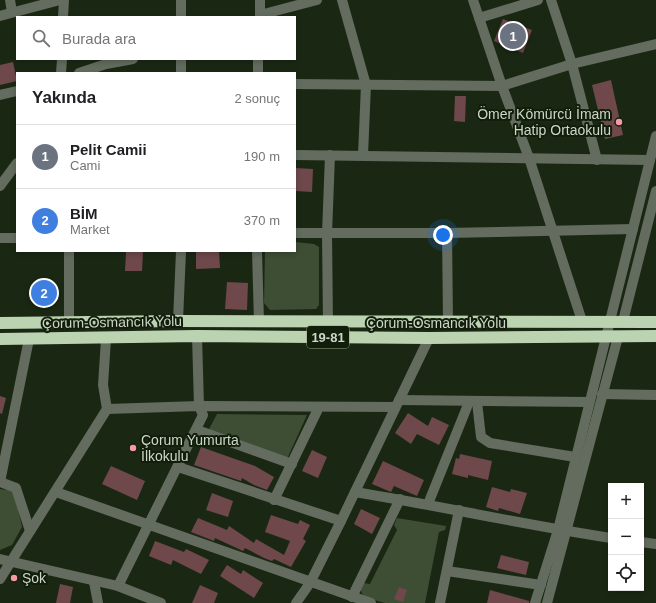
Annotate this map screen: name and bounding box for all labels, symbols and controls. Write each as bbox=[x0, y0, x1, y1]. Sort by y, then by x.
search box bbox=[16, 16, 296, 60]
pin: 1 bbox=[500, 21, 526, 51]
icon: search bbox=[30, 27, 52, 49]
text: Burada ara bbox=[62, 30, 136, 47]
text: Yakında bbox=[32, 88, 96, 107]
text: 2 sonuç bbox=[234, 91, 280, 106]
place label: Ömer Kömürcü İmam Hatip Ortaokulu bbox=[477, 105, 611, 138]
marker: Ömer Kömürcü İmam Hatip Ortaokulu bbox=[614, 117, 624, 127]
text: Pelit Camii bbox=[70, 141, 147, 158]
text: 1 bbox=[41, 149, 49, 164]
text: 190 m bbox=[244, 149, 280, 164]
text: Cami bbox=[70, 158, 100, 173]
text: BİM bbox=[70, 205, 98, 222]
text: 2 bbox=[41, 213, 49, 228]
text: 370 m bbox=[244, 213, 280, 228]
text: Market bbox=[70, 222, 110, 237]
your location bbox=[433, 225, 453, 245]
pin: 2 bbox=[31, 278, 57, 308]
street label: Çorum-Osmancık Yolu bbox=[42, 313, 182, 331]
street label: Çorum-Osmancık Yolu bbox=[366, 315, 506, 331]
road number: 19-81 bbox=[307, 326, 349, 348]
place label: Çorum Yumurta İlkokulu bbox=[141, 432, 239, 464]
marker: Çorum Yumurta İlkokulu bbox=[128, 443, 138, 453]
map controls bbox=[608, 483, 644, 591]
button: + bbox=[608, 483, 644, 519]
button: − bbox=[608, 519, 644, 555]
button: locate bbox=[608, 555, 644, 591]
place label: Şok bbox=[22, 570, 47, 586]
marker: Şok bbox=[9, 573, 19, 583]

